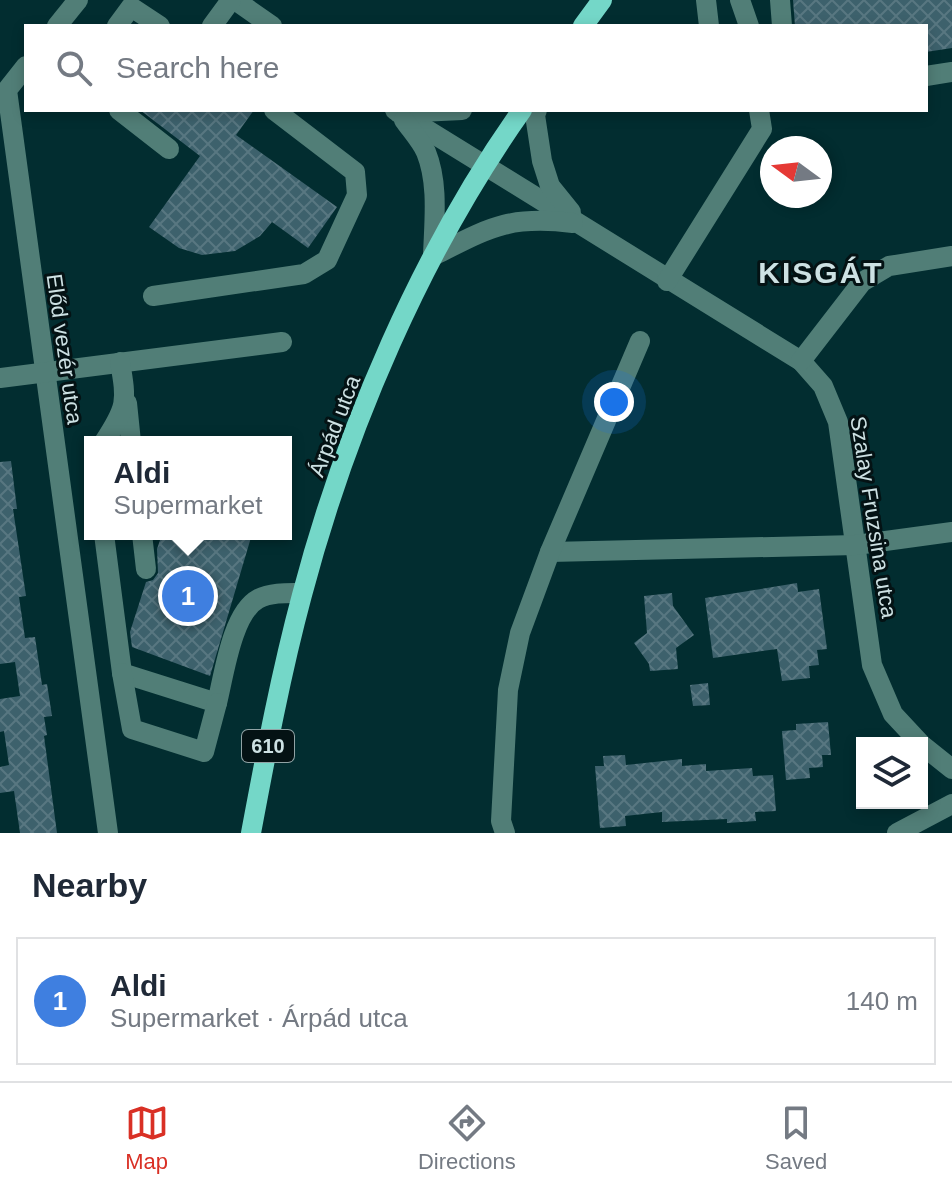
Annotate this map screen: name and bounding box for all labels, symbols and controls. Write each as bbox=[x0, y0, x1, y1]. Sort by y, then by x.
search box bbox=[24, 24, 928, 112]
icon: search bbox=[52, 46, 96, 90]
text: Search here bbox=[116, 51, 279, 84]
north arrow bbox=[760, 136, 832, 208]
district label: KISGÁT bbox=[758, 256, 884, 289]
street label: Előd vezér utca bbox=[42, 272, 88, 427]
street label: Árpád utca bbox=[304, 371, 365, 480]
your location bbox=[594, 382, 634, 422]
street label: Szalay Fruzsina utca bbox=[845, 414, 902, 621]
popup bbox=[84, 436, 292, 540]
text: Aldi bbox=[114, 456, 170, 489]
text: Supermarket bbox=[114, 490, 262, 520]
pin: 1 bbox=[162, 566, 214, 626]
road number: 610 bbox=[242, 730, 294, 762]
map controls bbox=[856, 737, 928, 809]
button: layers bbox=[856, 737, 928, 809]
text: Nearby bbox=[32, 866, 147, 904]
text: Aldi bbox=[110, 969, 167, 1002]
text: 1 bbox=[53, 986, 67, 1016]
text: 140 m bbox=[846, 986, 918, 1016]
text: Supermarket · Árpád utca bbox=[110, 1003, 408, 1033]
tab: Map bbox=[125, 1101, 169, 1175]
tab: Directions bbox=[418, 1101, 516, 1175]
tab: Saved bbox=[765, 1101, 827, 1175]

